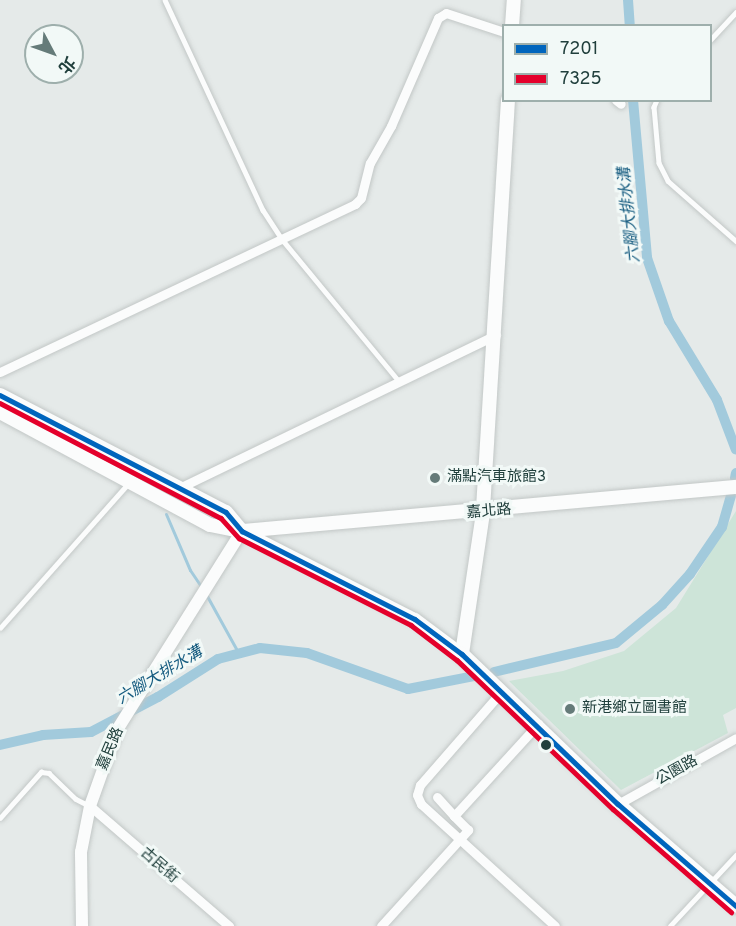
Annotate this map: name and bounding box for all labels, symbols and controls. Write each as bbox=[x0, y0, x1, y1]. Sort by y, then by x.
north arrow bbox=[24, 24, 84, 84]
legend bbox=[502, 24, 712, 102]
text: 7201 bbox=[560, 38, 598, 61]
text: 北 bbox=[53, 52, 79, 77]
text: 7325 bbox=[560, 68, 602, 91]
water label: 六腳大排水溝 bbox=[615, 166, 645, 264]
place label: 滿點汽車旅館3 bbox=[447, 469, 546, 487]
marker: 滿點汽車旅館3 bbox=[428, 471, 442, 485]
street label: 嘉北路 bbox=[466, 501, 512, 523]
water label: 六腳大排水溝 bbox=[114, 643, 206, 709]
place label: 新港鄉立圖書館 bbox=[582, 700, 687, 718]
marker: 新港鄉立圖書館 bbox=[563, 702, 577, 716]
street label: 嘉民路 bbox=[94, 725, 128, 773]
unlabelled marker bbox=[540, 739, 552, 751]
street label: 公園路 bbox=[653, 752, 701, 790]
street label: 古民街 bbox=[136, 844, 182, 888]

